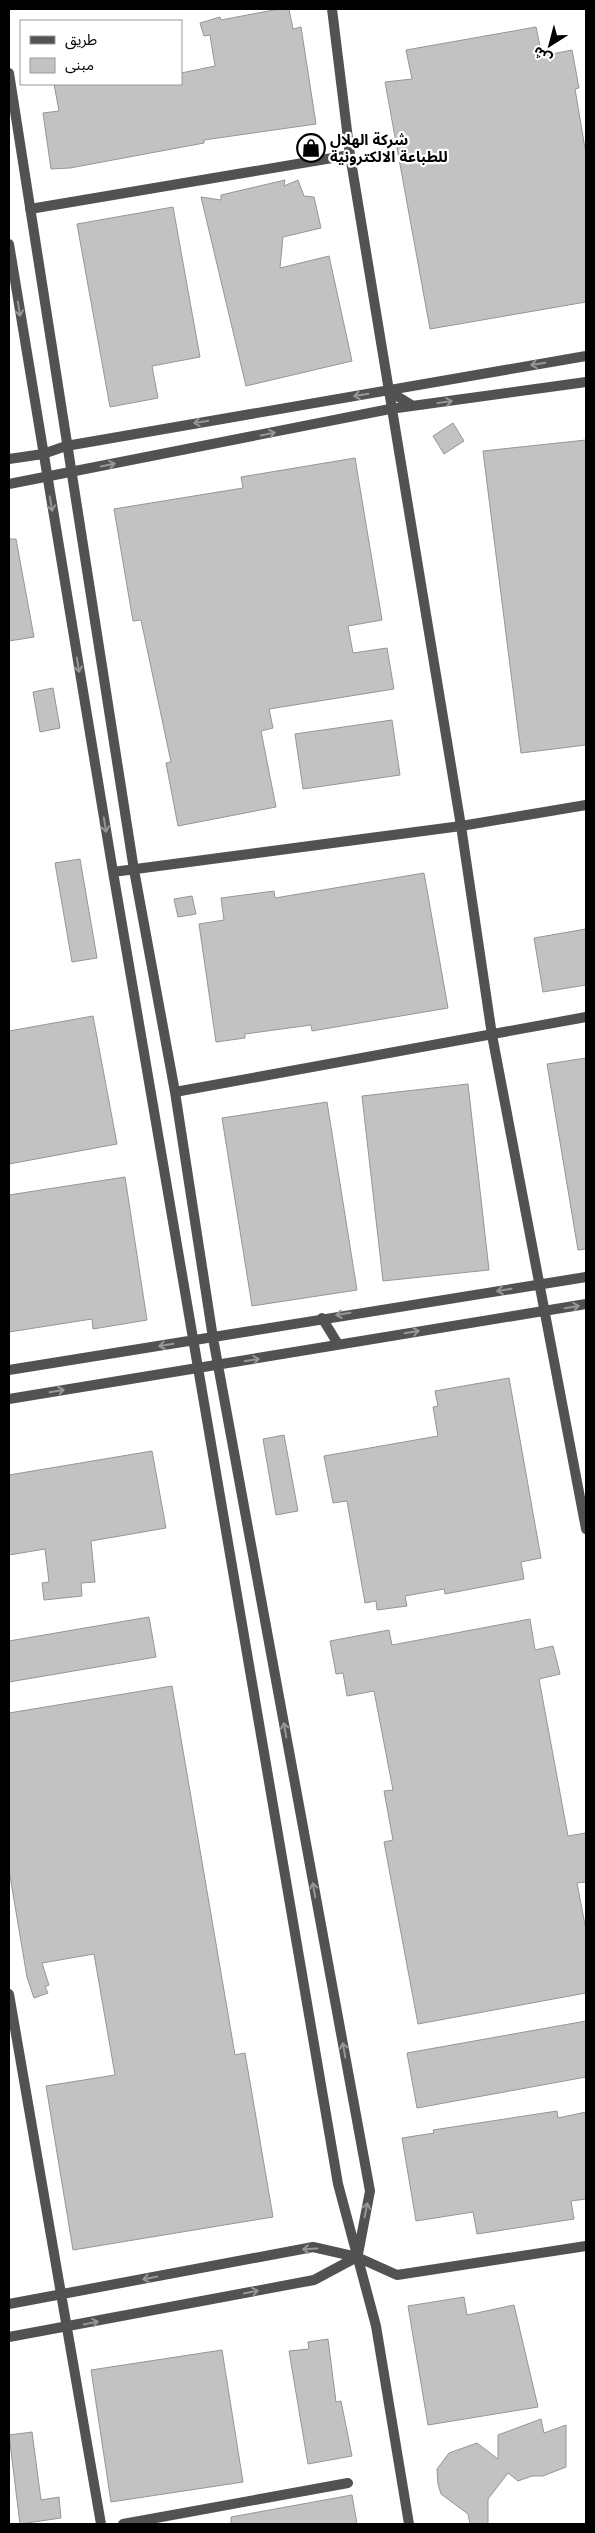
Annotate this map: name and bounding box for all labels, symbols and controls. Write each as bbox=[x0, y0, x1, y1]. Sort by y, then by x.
legend bbox=[20, 20, 182, 85]
north arrow bbox=[525, 20, 575, 70]
text: طريق bbox=[65, 31, 97, 50]
text: ش bbox=[530, 43, 555, 68]
text: مبنى bbox=[65, 56, 94, 74]
place label: شركة الهلال للطباعة الالكترونية bbox=[330, 131, 448, 166]
shop icon: شركة الهلال للطباعة الالكترونية bbox=[296, 133, 326, 163]
one-way arrow bbox=[15, 301, 25, 317]
one-way arrow bbox=[531, 360, 547, 370]
one-way arrow bbox=[353, 390, 369, 400]
one-way arrow bbox=[436, 396, 452, 406]
one-way arrow bbox=[193, 418, 209, 428]
one-way arrow bbox=[259, 428, 275, 438]
one-way arrow bbox=[100, 460, 116, 470]
one-way arrow bbox=[47, 496, 57, 512]
one-way arrow bbox=[74, 656, 84, 672]
one-way arrow bbox=[100, 816, 110, 832]
one-way arrow bbox=[496, 1285, 512, 1295]
one-way arrow bbox=[564, 1301, 580, 1311]
one-way arrow bbox=[335, 1310, 351, 1320]
one-way arrow bbox=[404, 1327, 420, 1337]
one-way arrow bbox=[158, 1341, 174, 1351]
one-way arrow bbox=[243, 1355, 259, 1364]
one-way arrow bbox=[48, 1385, 64, 1395]
one-way arrow bbox=[280, 1723, 289, 1739]
one-way arrow bbox=[309, 1882, 319, 1898]
one-way arrow bbox=[338, 2042, 348, 2058]
one-way arrow bbox=[362, 2202, 372, 2218]
one-way arrow bbox=[302, 2245, 318, 2254]
one-way arrow bbox=[142, 2273, 158, 2283]
one-way arrow bbox=[242, 2287, 258, 2296]
one-way arrow bbox=[83, 2317, 99, 2327]

